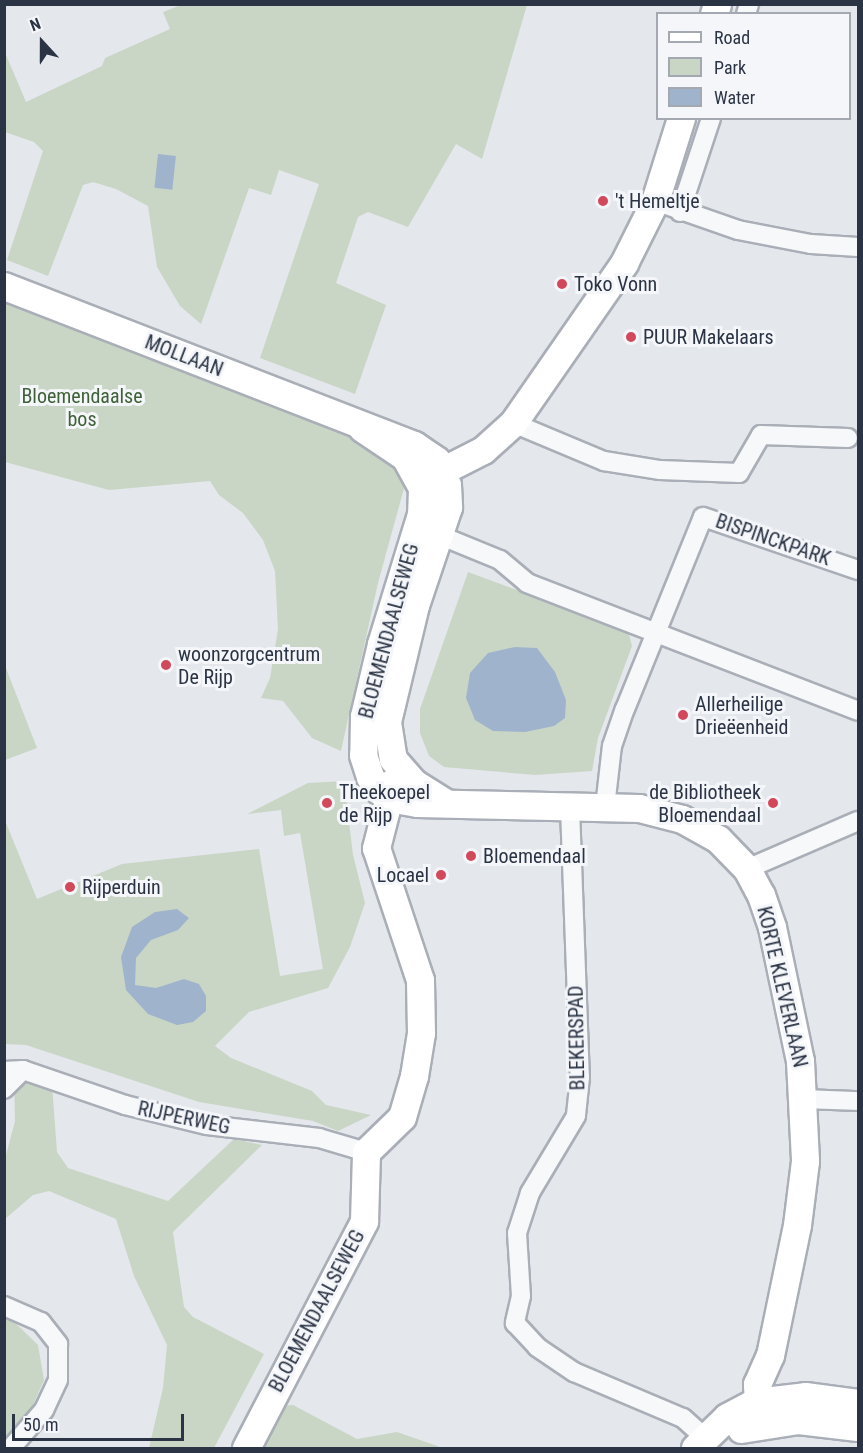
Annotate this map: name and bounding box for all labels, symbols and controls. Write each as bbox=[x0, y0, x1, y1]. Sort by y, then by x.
north arrow bbox=[12, 12, 72, 72]
legend bbox=[656, 12, 851, 120]
text: N bbox=[27, 14, 43, 35]
text: Road bbox=[714, 27, 750, 48]
text: Park bbox=[714, 57, 746, 78]
text: Water bbox=[714, 87, 755, 108]
place label: 't Hemeltje bbox=[615, 189, 700, 213]
marker: 't Hemeltje bbox=[596, 194, 610, 208]
place label: Toko Vonn bbox=[574, 272, 657, 296]
marker: Toko Vonn bbox=[555, 277, 569, 291]
place label: PUUR Makelaars bbox=[643, 325, 774, 349]
street label: MOLLAAN bbox=[142, 330, 226, 382]
marker: PUUR Makelaars bbox=[624, 330, 638, 344]
park label: Bloemendaalse bos bbox=[21, 384, 143, 431]
street label: BISPINCKPARK bbox=[712, 509, 834, 571]
street label: BLOEMENDAALSEWEG bbox=[354, 541, 424, 721]
place label: woonzorgcentrum De Rijp bbox=[178, 642, 320, 689]
marker: woonzorgcentrum De Rijp bbox=[159, 658, 173, 672]
place label: Allerheilige Drieëenheid bbox=[695, 692, 788, 739]
marker: Allerheilige Drieëenheid bbox=[676, 708, 690, 722]
place label: Theekoepel de Rijp bbox=[339, 780, 430, 827]
place label: de Bibliotheek Bloemendaal bbox=[649, 780, 761, 827]
marker: Theekoepel de Rijp bbox=[320, 796, 334, 810]
marker: de Bibliotheek Bloemendaal bbox=[766, 796, 780, 810]
place label: Bloemendaal bbox=[483, 844, 586, 868]
marker: Bloemendaal bbox=[464, 849, 478, 863]
place label: Locael bbox=[377, 863, 429, 887]
marker: Locael bbox=[434, 868, 448, 882]
place label: Rijperduin bbox=[82, 875, 161, 899]
marker: Rijperduin bbox=[63, 880, 77, 894]
street label: KORTE KLEVERLAAN bbox=[752, 904, 812, 1070]
street label: BLEKERSPAD bbox=[564, 985, 590, 1091]
street label: RIJPERWEG bbox=[136, 1096, 232, 1140]
street label: BLOEMENDAALSEWEG bbox=[264, 1226, 370, 1396]
scale bar bbox=[15, 1402, 188, 1440]
text: 50 m bbox=[23, 1414, 58, 1435]

